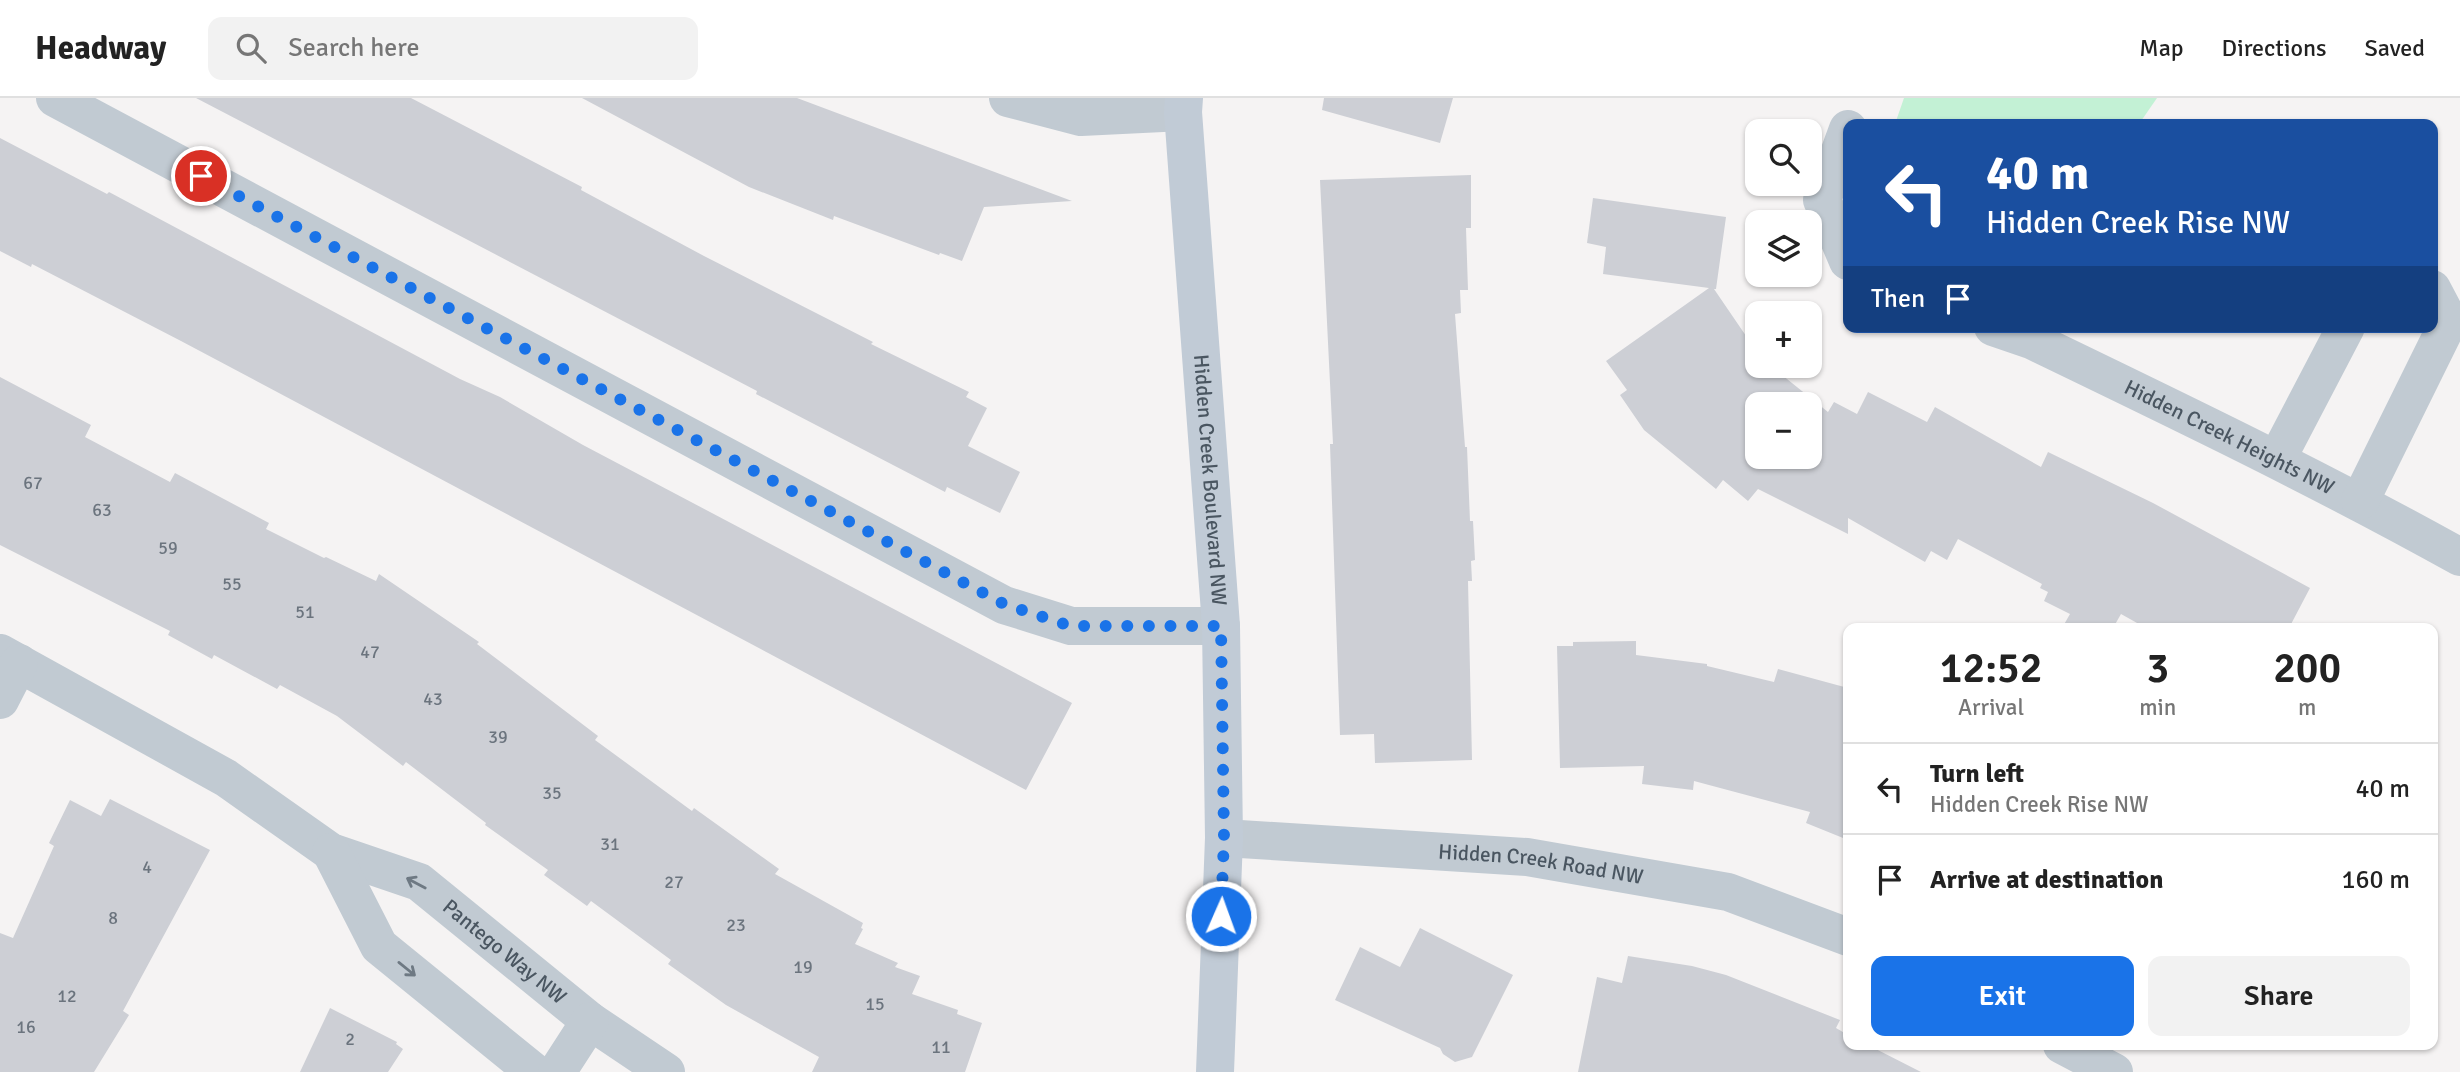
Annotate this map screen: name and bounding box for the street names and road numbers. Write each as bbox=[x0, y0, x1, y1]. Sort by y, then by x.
street label: Hidden Creek Boulevard NW bbox=[1188, 353, 1232, 607]
street label: Hidden Creek Heights NW bbox=[2120, 374, 2339, 500]
street label: Hidden Creek Road NW bbox=[1437, 838, 1645, 890]
street label: Pantego Way NW bbox=[437, 894, 572, 1010]

